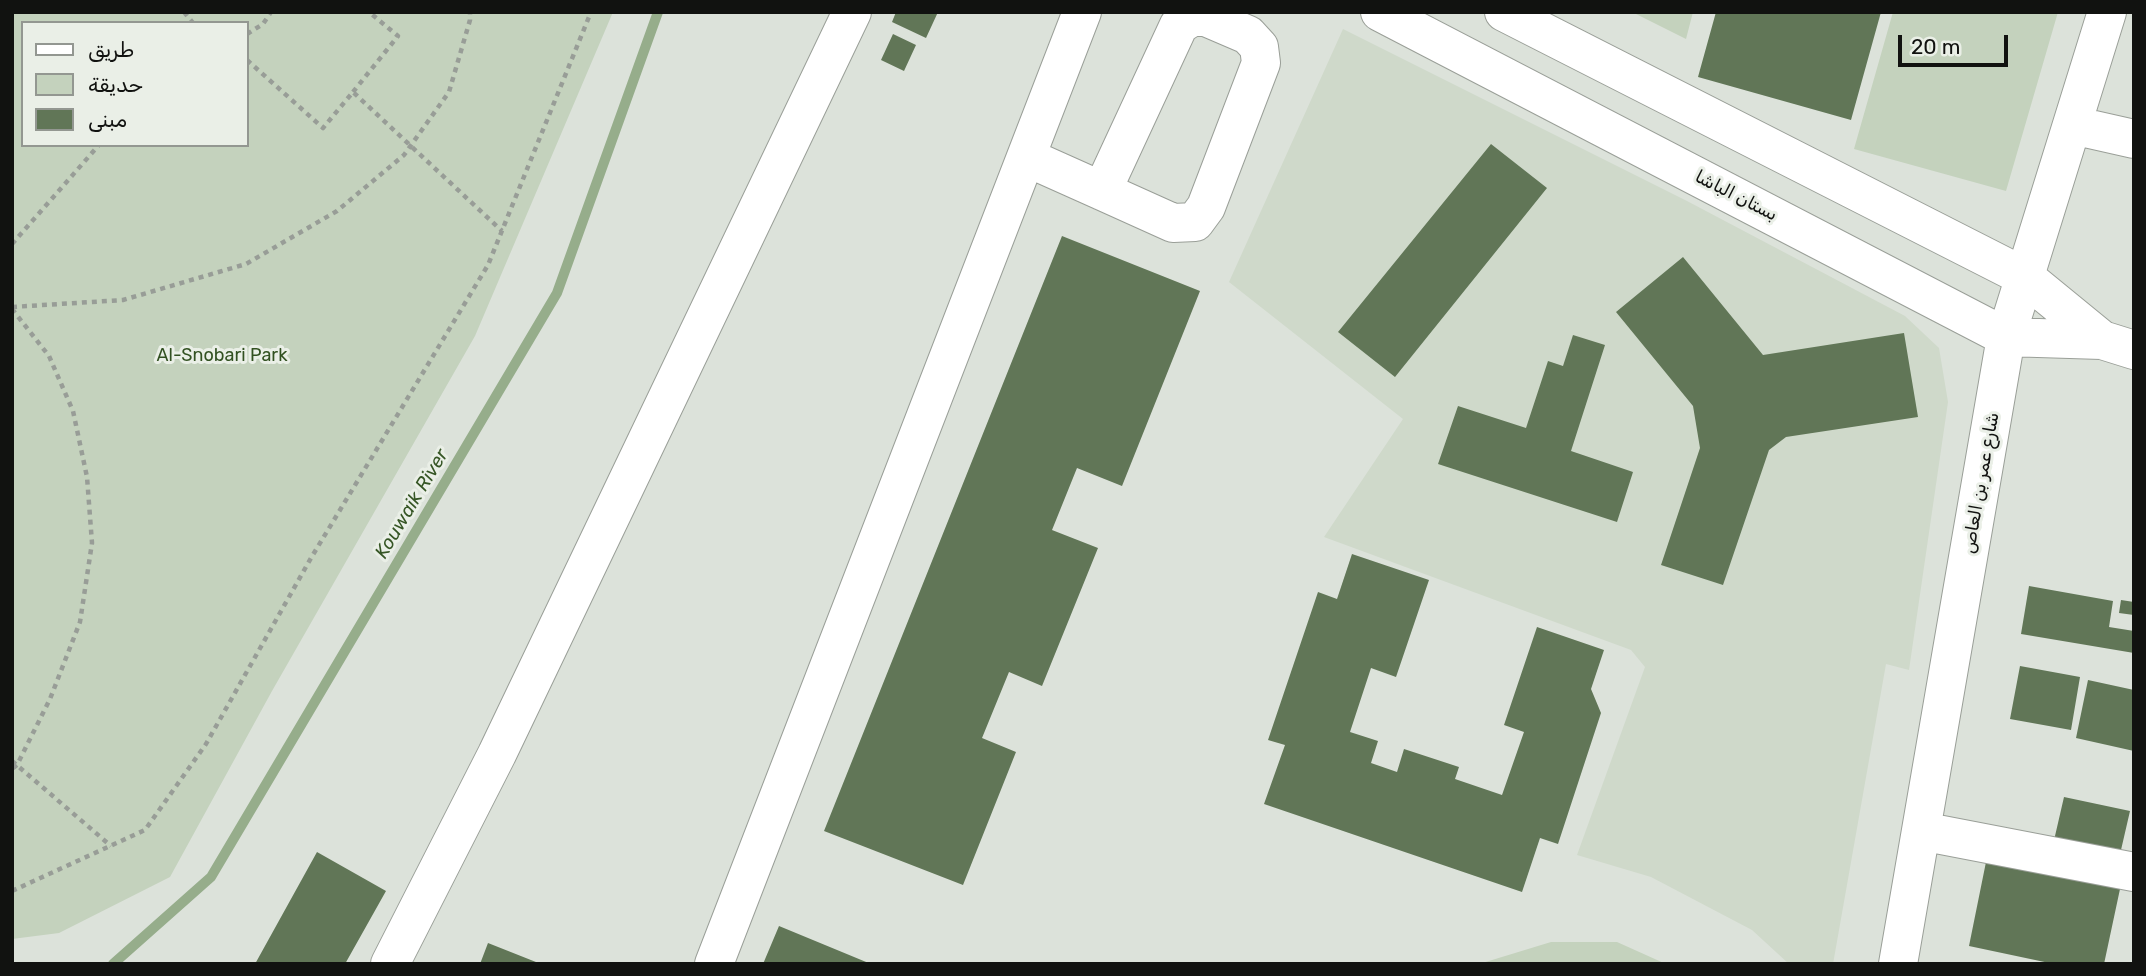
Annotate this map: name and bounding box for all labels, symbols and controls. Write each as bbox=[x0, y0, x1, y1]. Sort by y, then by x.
legend bbox=[21, 21, 248, 147]
scale bar bbox=[1901, 21, 2011, 65]
text: 20 m bbox=[1911, 34, 1960, 59]
text: طريق bbox=[88, 37, 134, 62]
text: حديقة bbox=[88, 72, 143, 97]
text: مبنى bbox=[88, 107, 127, 132]
street label: بستان الباشا bbox=[1691, 166, 1781, 226]
park label: Al-Snobari Park bbox=[157, 345, 287, 367]
street label: شارع عمر بن العاص bbox=[1958, 411, 2004, 555]
water label: Kouwaik River bbox=[370, 445, 454, 563]

